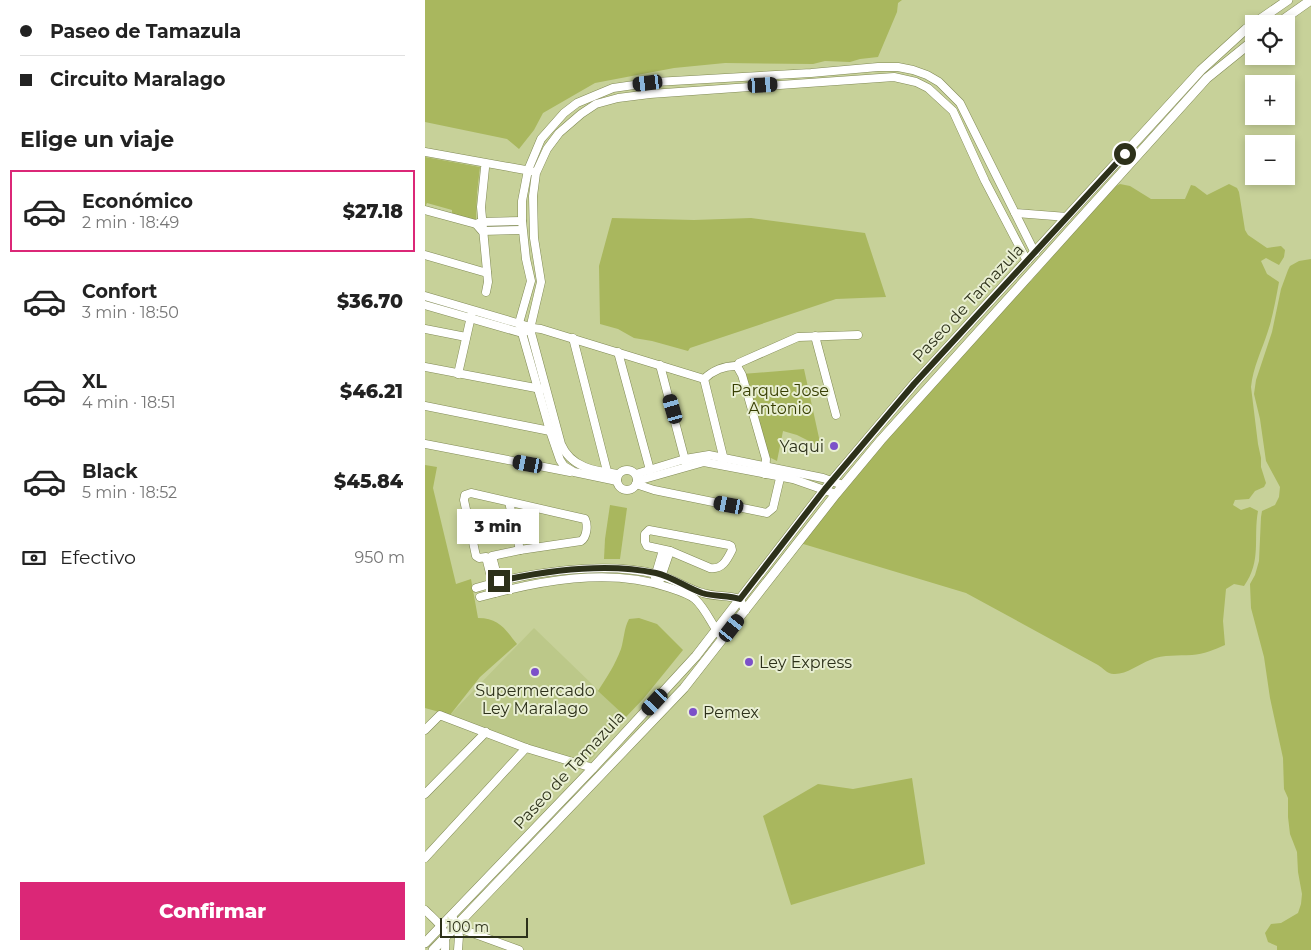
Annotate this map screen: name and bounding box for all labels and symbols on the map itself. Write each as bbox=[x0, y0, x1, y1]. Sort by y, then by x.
car bbox=[632, 74, 663, 92]
car bbox=[747, 77, 778, 93]
route start bbox=[1114, 143, 1136, 165]
street label: Paseo de Tamazula bbox=[908, 240, 1028, 366]
park label: Parque Jose Antonio bbox=[731, 381, 829, 418]
car bbox=[661, 393, 684, 425]
place label: Yaqui bbox=[780, 437, 824, 456]
marker: Yaqui bbox=[828, 440, 840, 452]
car bbox=[511, 454, 544, 474]
car bbox=[712, 495, 745, 515]
callout: 3 min bbox=[458, 508, 540, 544]
route end bbox=[488, 570, 510, 592]
car bbox=[716, 612, 747, 644]
place label: Ley Express bbox=[759, 653, 852, 672]
marker: Ley Express bbox=[743, 656, 755, 668]
marker: Supermercado Ley Maralago bbox=[529, 666, 541, 678]
place label: Supermercado Ley Maralago bbox=[475, 681, 595, 718]
car bbox=[639, 686, 670, 718]
place label: Pemex bbox=[703, 703, 759, 722]
marker: Pemex bbox=[687, 706, 699, 718]
street label: Paseo de Tamazula bbox=[509, 707, 629, 833]
scale bar bbox=[440, 915, 527, 938]

